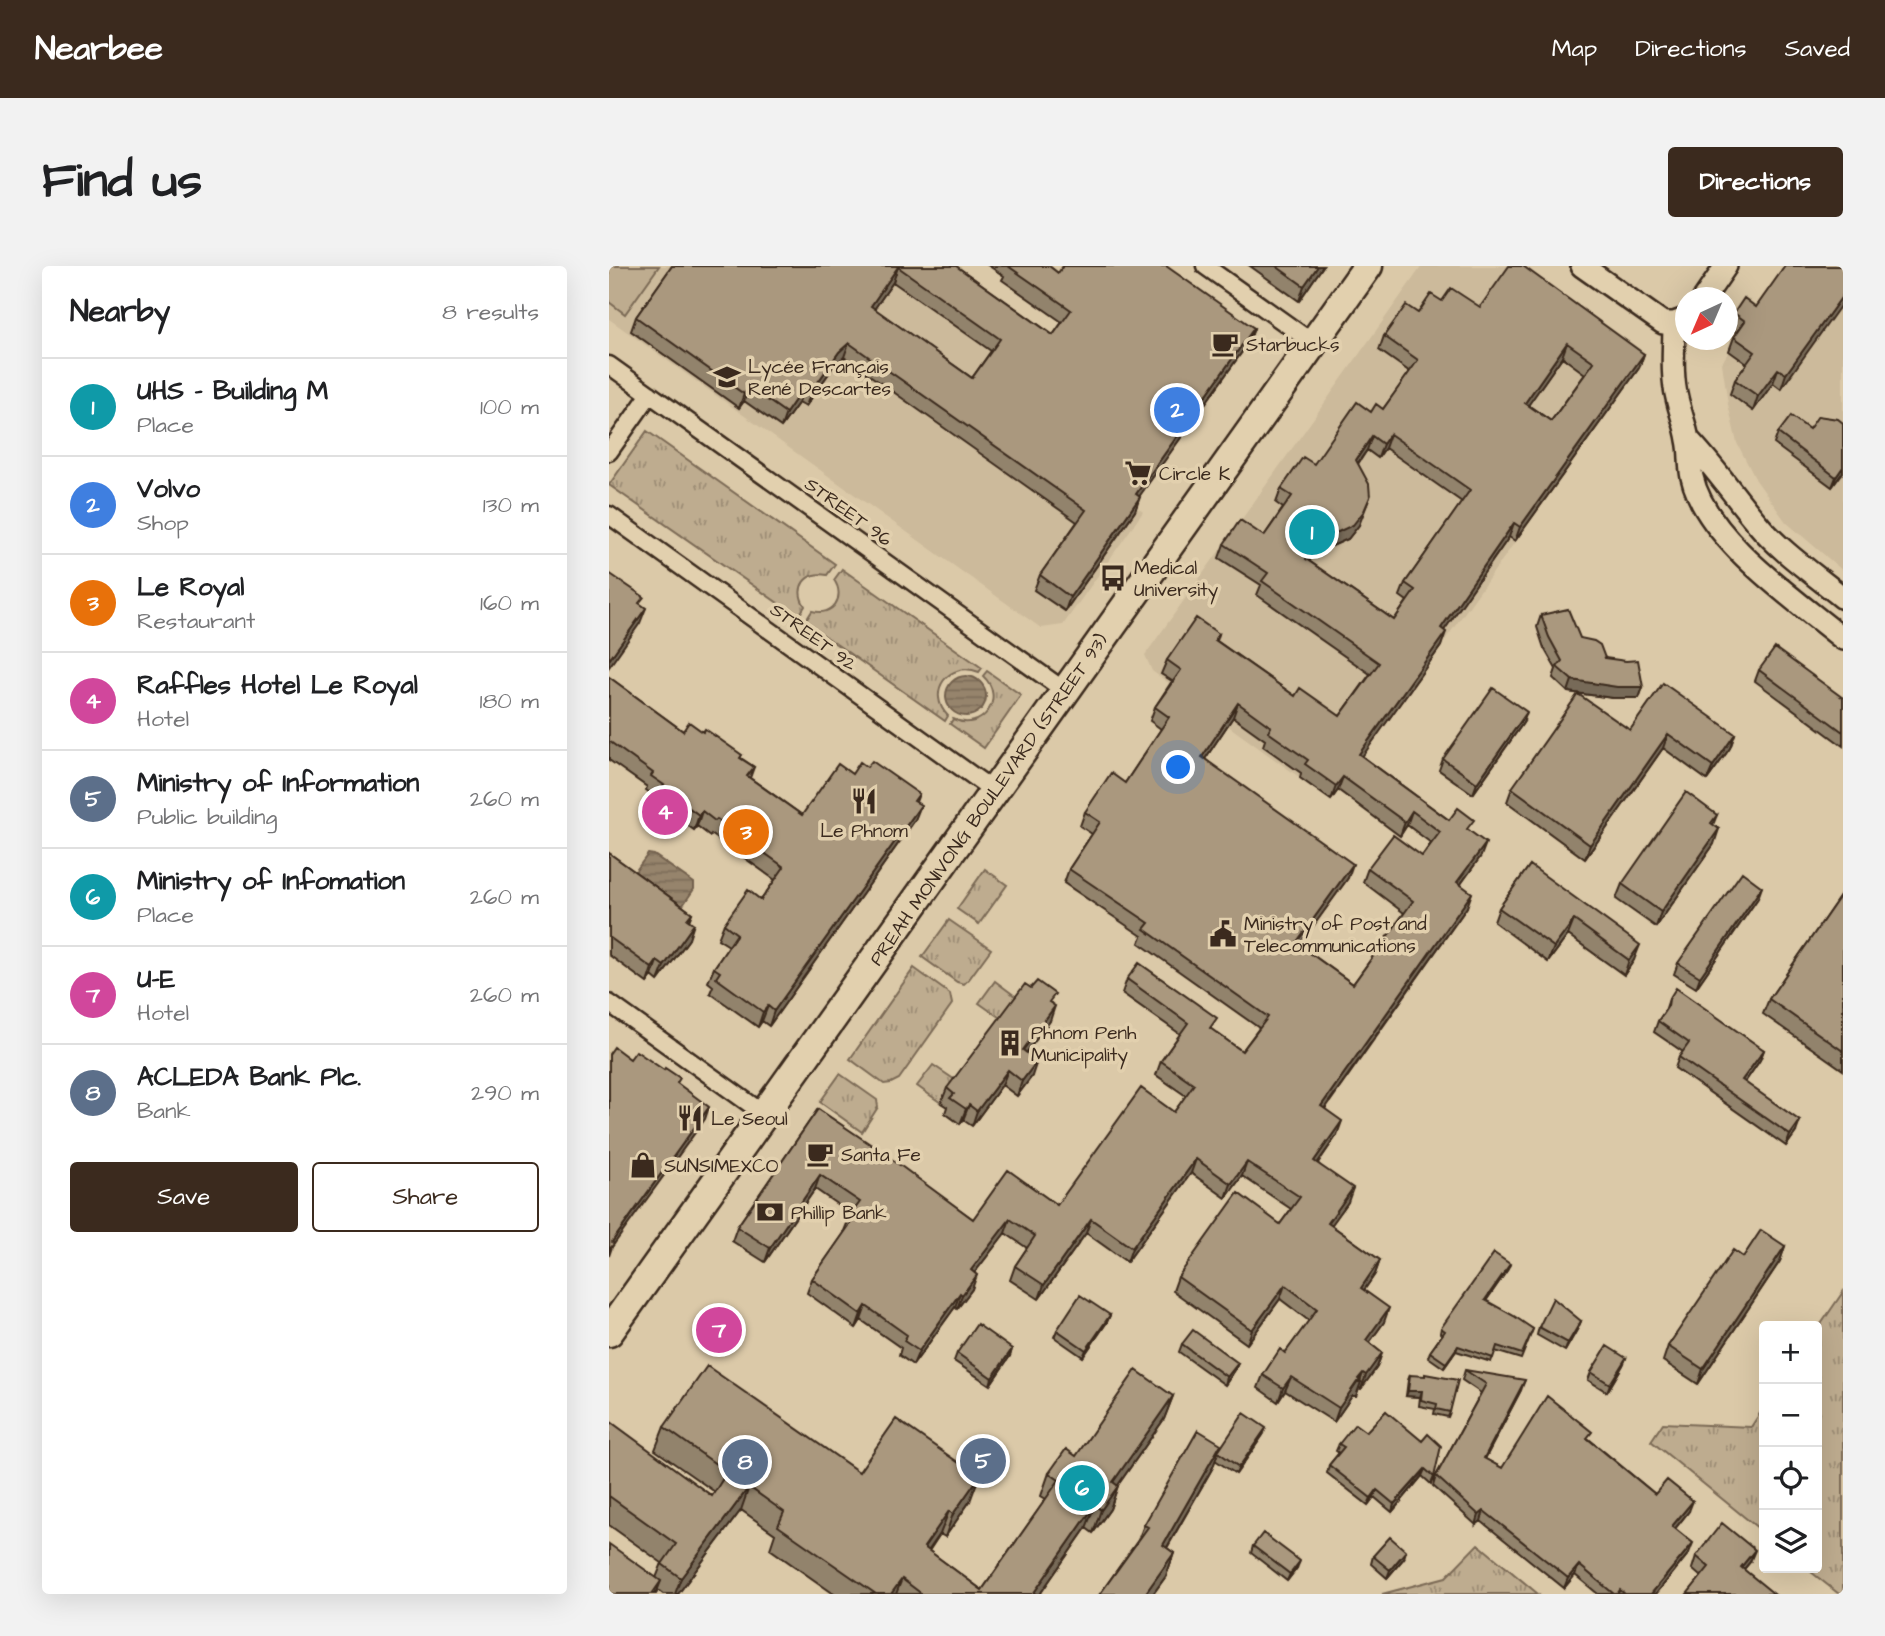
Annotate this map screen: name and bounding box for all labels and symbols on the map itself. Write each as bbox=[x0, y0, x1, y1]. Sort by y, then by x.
north arrow bbox=[1675, 287, 1738, 350]
cafe icon: Starbucks bbox=[1210, 329, 1240, 359]
place label: Starbucks bbox=[1246, 332, 1340, 359]
place label: Lycée Français René Descartes bbox=[748, 354, 891, 403]
school or university icon: Lycée Français René Descartes bbox=[712, 362, 742, 392]
pin: 2 bbox=[1154, 384, 1200, 436]
supermarket icon: Circle K bbox=[1123, 458, 1153, 488]
place label: Circle K bbox=[1159, 461, 1231, 488]
street label: STREET 96 bbox=[799, 471, 897, 553]
pin: 1 bbox=[1289, 506, 1335, 558]
place label: Medical University bbox=[1134, 555, 1219, 605]
bus stop icon: Medical University bbox=[1098, 563, 1128, 593]
street label: STREET 92 bbox=[764, 597, 862, 678]
street label: PREAH MONIVONG BOULEVARD (STREET 93) bbox=[863, 628, 1115, 971]
your location bbox=[1161, 750, 1195, 784]
pin: 4 bbox=[642, 786, 688, 838]
restaurant icon: Le Phnom bbox=[849, 786, 879, 816]
pin: 3 bbox=[723, 806, 769, 858]
place label: Le Phnom bbox=[820, 818, 908, 845]
place label: Ministry of Post and Telecommunications bbox=[1244, 911, 1427, 960]
public building icon: Ministry of Post and Telecommunications bbox=[1208, 919, 1238, 949]
place label: Phnom Penh Municipality bbox=[1031, 1020, 1137, 1070]
building icon: Phnom Penh Municipality bbox=[995, 1028, 1025, 1058]
restaurant icon: Le Seoul bbox=[675, 1103, 705, 1133]
place label: Le Seoul bbox=[711, 1106, 788, 1133]
cafe icon: Santa Fe bbox=[805, 1139, 835, 1169]
place label: Santa Fe bbox=[841, 1142, 921, 1169]
shop icon: SUNSIMEXCO bbox=[628, 1150, 658, 1180]
place label: SUNSIMEXCO bbox=[664, 1153, 779, 1180]
bank icon: Phillip Bank bbox=[755, 1197, 785, 1227]
place label: Phillip Bank bbox=[791, 1200, 887, 1227]
pin: 7 bbox=[696, 1304, 742, 1356]
pin: 5 bbox=[960, 1435, 1006, 1487]
pin: 8 bbox=[722, 1436, 768, 1488]
pin: 6 bbox=[1059, 1462, 1105, 1514]

